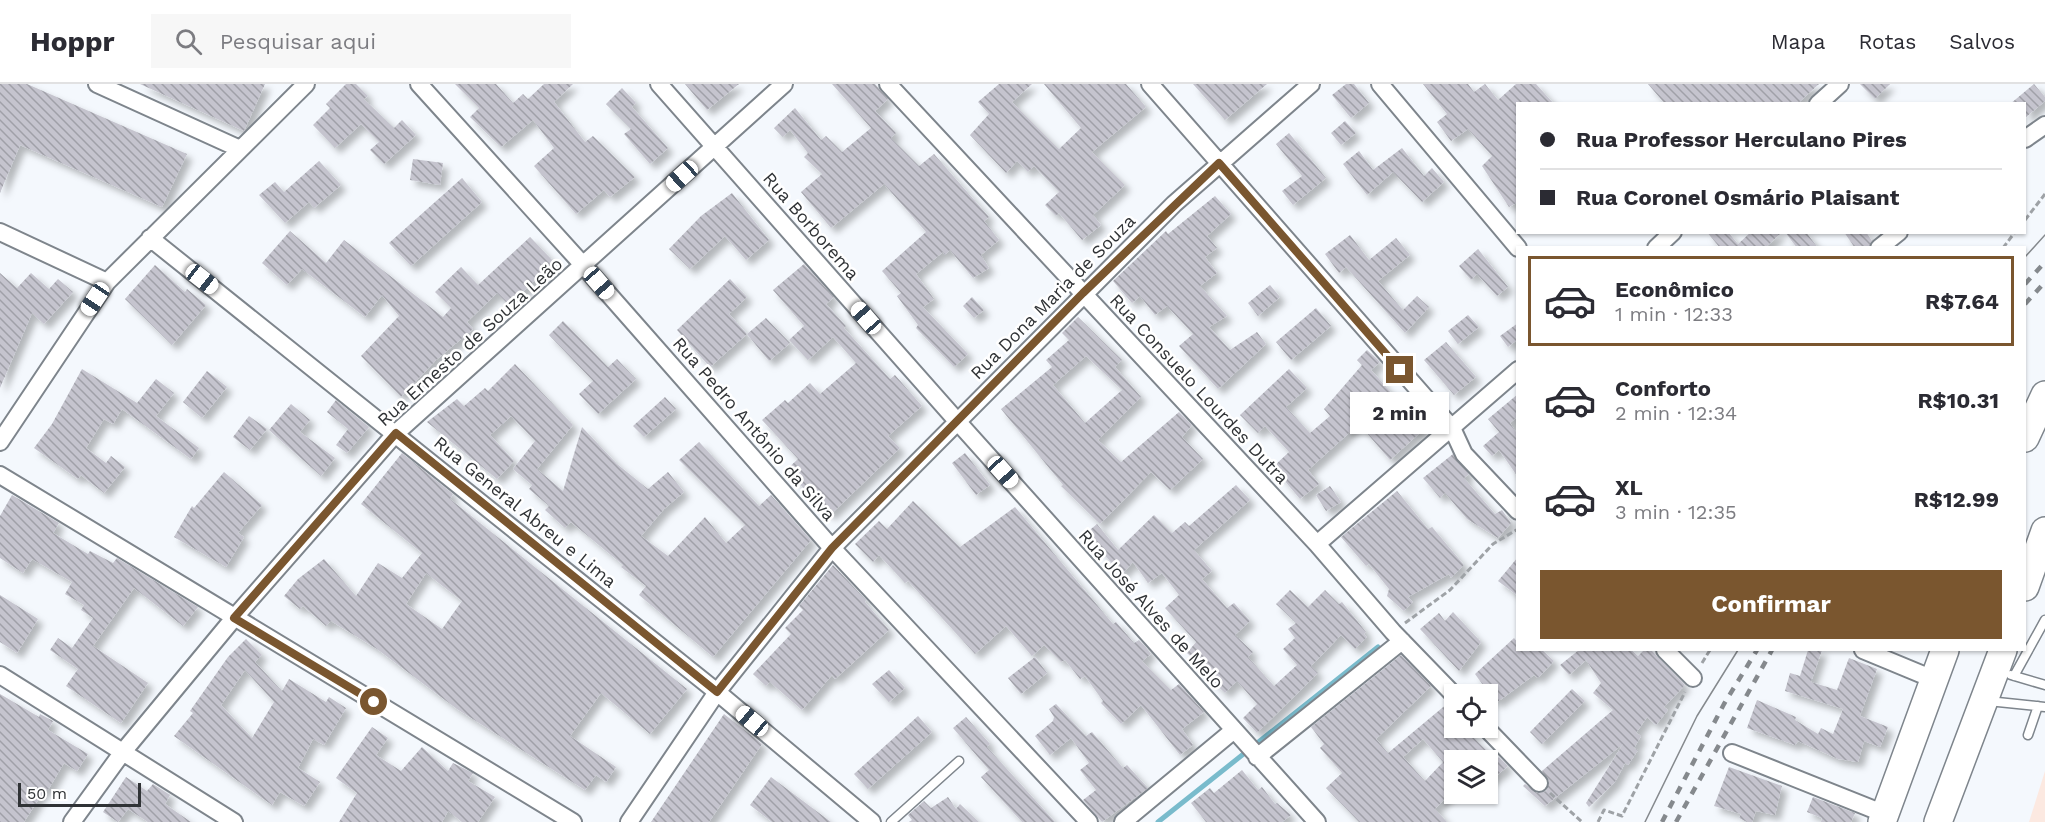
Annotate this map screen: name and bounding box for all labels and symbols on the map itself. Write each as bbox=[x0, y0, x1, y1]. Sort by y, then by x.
car bbox=[663, 157, 701, 195]
street label: Rua Borborema bbox=[759, 168, 864, 284]
street label: Rua Dona Maria de Souza bbox=[966, 210, 1139, 383]
street label: Rua Ernesto de Souza Leão bbox=[373, 253, 567, 430]
car bbox=[182, 261, 222, 297]
car bbox=[580, 264, 618, 302]
car bbox=[77, 279, 113, 319]
street label: Rua Consuelo Lourdes Dutra bbox=[1106, 289, 1293, 488]
car bbox=[847, 299, 885, 337]
street label: Rua Pedro Antônio da Silva bbox=[669, 333, 840, 525]
route end bbox=[1386, 356, 1413, 383]
callout: 2 min bbox=[1350, 391, 1450, 433]
street label: Rua General Abreu e Lima bbox=[430, 432, 621, 592]
car bbox=[984, 453, 1022, 491]
street label: Rua José Alves de Melo bbox=[1074, 525, 1228, 692]
route start bbox=[360, 688, 387, 715]
car bbox=[732, 703, 772, 739]
scale bar bbox=[18, 780, 141, 808]

